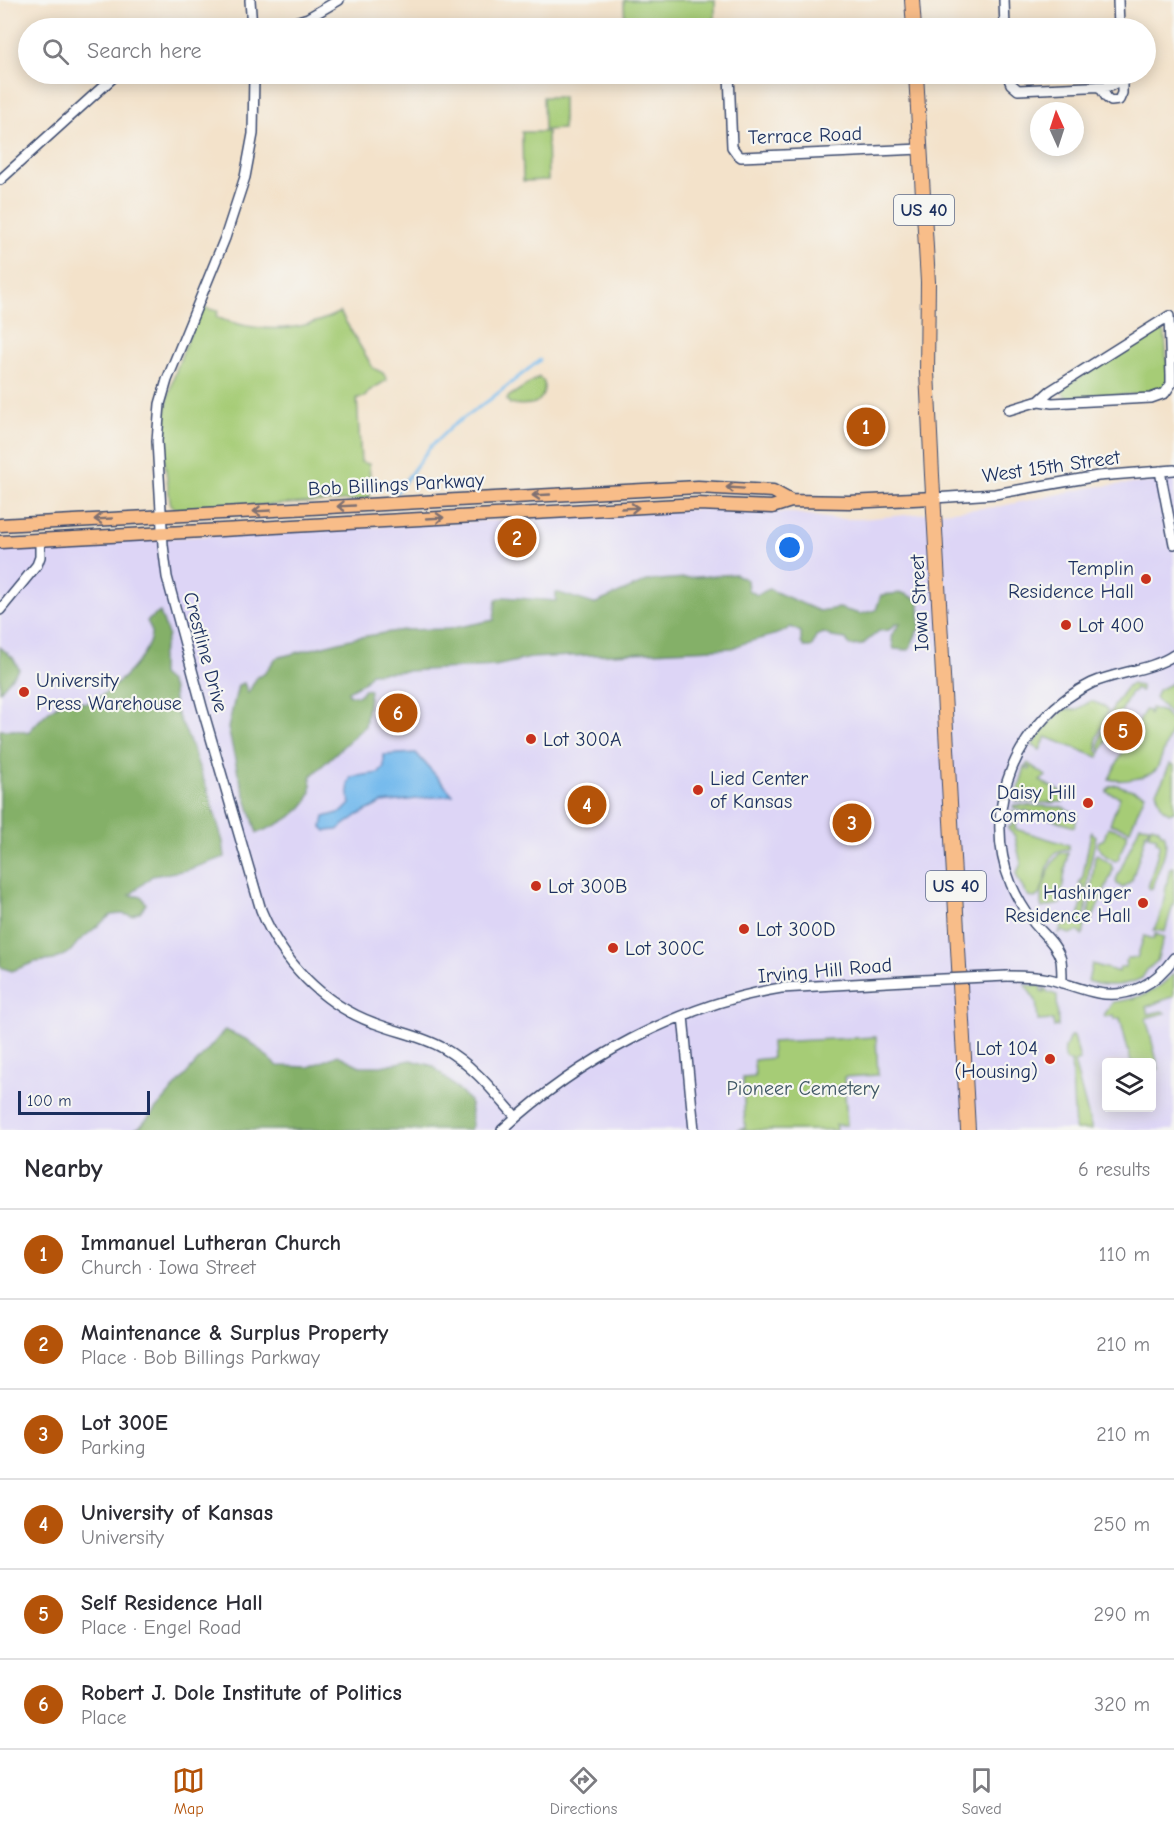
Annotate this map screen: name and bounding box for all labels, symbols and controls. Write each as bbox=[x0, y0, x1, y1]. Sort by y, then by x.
search box bbox=[18, 18, 1156, 84]
icon: search bbox=[39, 35, 72, 68]
text: Search here bbox=[87, 38, 202, 64]
north arrow bbox=[1030, 102, 1084, 156]
street label: Terrace Road bbox=[748, 122, 862, 149]
road number: US 40 bbox=[894, 195, 954, 225]
pin: 1 bbox=[846, 404, 886, 450]
street label: West 15th Street bbox=[981, 445, 1123, 488]
street label: Bob Billings Parkway bbox=[307, 468, 485, 501]
one-way arrow bbox=[726, 482, 746, 493]
one-way arrow bbox=[531, 490, 551, 501]
one-way arrow bbox=[336, 501, 356, 512]
one-way arrow bbox=[620, 502, 640, 513]
one-way arrow bbox=[253, 505, 273, 516]
one-way arrow bbox=[425, 513, 445, 524]
one-way arrow bbox=[93, 514, 113, 525]
pin: 2 bbox=[498, 516, 536, 560]
your location bbox=[775, 533, 804, 562]
street label: Iowa Street bbox=[905, 553, 934, 652]
place label: Templin Residence Hall bbox=[1008, 557, 1134, 603]
marker: Templin Residence Hall bbox=[1139, 572, 1153, 586]
street label: Crestline Drive bbox=[178, 589, 233, 715]
place label: Lot 400 bbox=[1078, 614, 1145, 637]
marker: Lot 400 bbox=[1059, 618, 1073, 632]
place label: University Press Warehouse bbox=[36, 669, 182, 715]
marker: University Press Warehouse bbox=[17, 685, 31, 699]
pin: 6 bbox=[378, 690, 418, 736]
pin: 5 bbox=[1104, 708, 1142, 754]
place label: Lot 300A bbox=[543, 728, 622, 751]
marker: Lot 300A bbox=[524, 732, 538, 746]
place label: Lied Center of Kansas bbox=[710, 767, 808, 813]
place label: Daisy Hill Commons bbox=[990, 781, 1076, 827]
pin: 4 bbox=[568, 782, 606, 828]
marker: Lied Center of Kansas bbox=[691, 783, 705, 797]
marker: Daisy Hill Commons bbox=[1081, 796, 1095, 810]
pin: 3 bbox=[832, 800, 872, 846]
road number: US 40 bbox=[926, 871, 986, 901]
place label: Lot 300B bbox=[548, 875, 627, 898]
marker: Lot 300B bbox=[529, 879, 543, 893]
place label: Hashinger Residence Hall bbox=[1005, 881, 1131, 927]
marker: Hashinger Residence Hall bbox=[1136, 896, 1150, 910]
place label: Lot 300D bbox=[756, 918, 836, 941]
marker: Lot 300D bbox=[737, 922, 751, 936]
place label: Lot 300C bbox=[625, 937, 704, 960]
marker: Lot 300C bbox=[606, 941, 620, 955]
street label: Irving Hill Road bbox=[757, 953, 893, 988]
place label: Lot 104 (Housing) bbox=[954, 1037, 1038, 1083]
marker: Lot 104 (Housing) bbox=[1043, 1052, 1057, 1066]
map controls bbox=[1102, 1058, 1156, 1112]
button: layers bbox=[1102, 1058, 1156, 1112]
park label: Pioneer Cemetery bbox=[727, 1077, 880, 1100]
scale bar bbox=[18, 1088, 150, 1116]
text: 100 m bbox=[27, 1092, 71, 1110]
text: Nearby bbox=[24, 1154, 103, 1184]
text: 6 results bbox=[1078, 1158, 1150, 1181]
text: Immanuel Lutheran Church bbox=[81, 1230, 341, 1256]
text: 1 bbox=[40, 1243, 47, 1266]
text: 110 m bbox=[1099, 1243, 1150, 1266]
text: Church · Iowa Street bbox=[81, 1256, 256, 1279]
text: Maintenance & Surplus Property bbox=[81, 1320, 388, 1346]
text: 2 bbox=[39, 1333, 48, 1356]
text: 210 m bbox=[1096, 1333, 1150, 1356]
text: Place · Bob Billings Parkway bbox=[81, 1346, 320, 1369]
text: Lot 300E bbox=[81, 1410, 168, 1436]
text: 3 bbox=[39, 1423, 48, 1446]
text: 210 m bbox=[1096, 1423, 1150, 1446]
text: Parking bbox=[81, 1436, 146, 1459]
text: University of Kansas bbox=[81, 1500, 273, 1526]
text: 4 bbox=[39, 1513, 48, 1536]
text: 250 m bbox=[1093, 1513, 1150, 1536]
text: University bbox=[81, 1526, 164, 1549]
text: Self Residence Hall bbox=[81, 1590, 263, 1616]
text: 5 bbox=[38, 1603, 49, 1626]
text: 290 m bbox=[1094, 1603, 1150, 1626]
text: Place · Engel Road bbox=[81, 1616, 241, 1639]
text: Robert J. Dole Institute of Politics bbox=[81, 1680, 402, 1706]
text: 6 bbox=[38, 1693, 49, 1716]
text: 320 m bbox=[1094, 1693, 1150, 1716]
text: Place bbox=[81, 1706, 127, 1729]
tab: Map bbox=[172, 1764, 205, 1818]
tab: Directions bbox=[550, 1764, 617, 1818]
tab: Saved bbox=[962, 1764, 1002, 1818]

